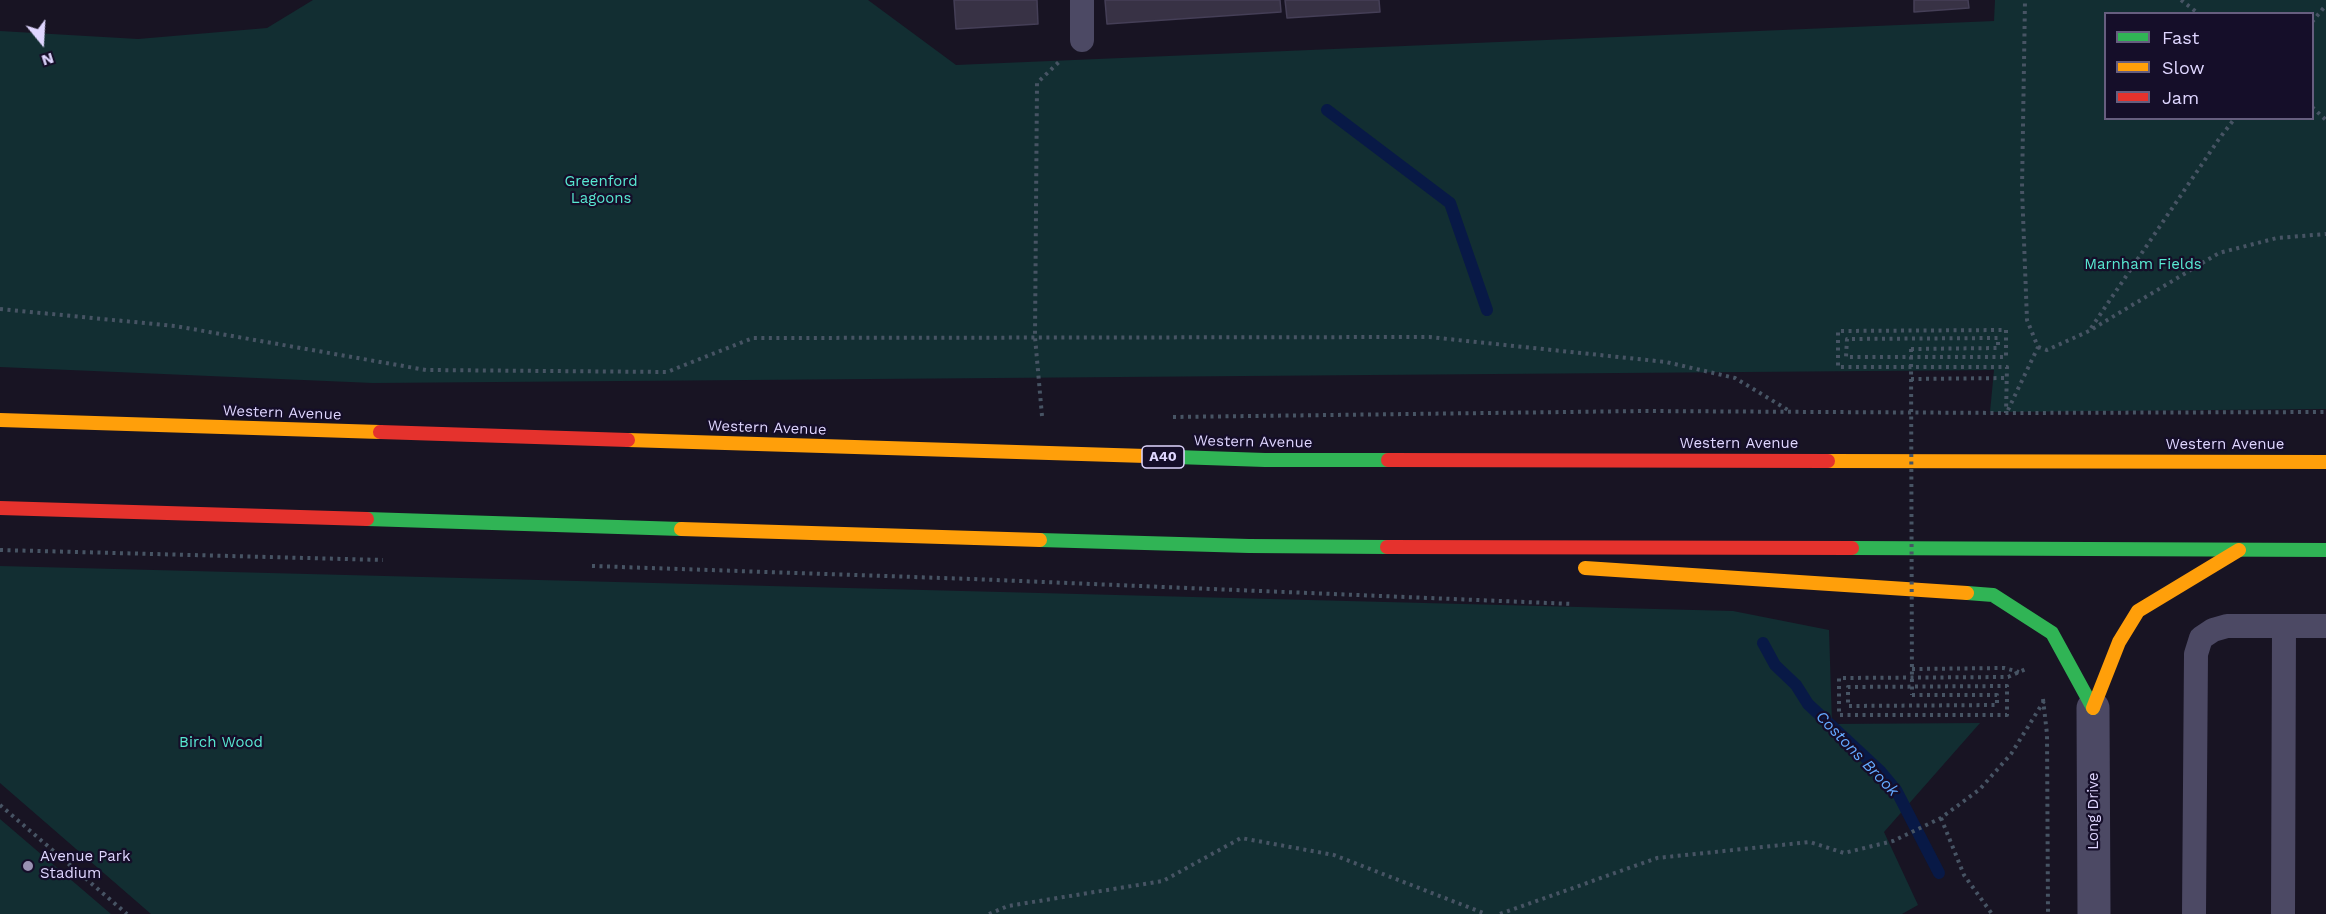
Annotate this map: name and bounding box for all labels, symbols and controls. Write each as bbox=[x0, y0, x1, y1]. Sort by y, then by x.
north arrow bbox=[12, 12, 72, 72]
legend bbox=[2104, 12, 2314, 120]
text: Fast bbox=[2162, 27, 2199, 48]
text: N bbox=[39, 49, 56, 70]
text: Slow bbox=[2162, 57, 2205, 78]
text: Jam bbox=[2162, 87, 2199, 108]
park label: Greenford Lagoons bbox=[564, 173, 638, 208]
park label: Marnham Fields bbox=[2084, 256, 2202, 274]
street label: Western Avenue bbox=[222, 402, 342, 424]
street label: Western Avenue bbox=[707, 417, 827, 439]
street label: Western Avenue bbox=[1193, 432, 1313, 452]
street label: Western Avenue bbox=[1680, 435, 1798, 453]
street label: Western Avenue bbox=[2166, 436, 2284, 454]
road number: A40 bbox=[1142, 446, 1184, 468]
water label: Costons Brook bbox=[1811, 707, 1903, 801]
park label: Birch Wood bbox=[179, 734, 263, 752]
street label: Long Drive bbox=[2085, 772, 2103, 850]
place label: Avenue Park Stadium bbox=[40, 848, 130, 883]
marker: Avenue Park Stadium bbox=[21, 859, 35, 873]

